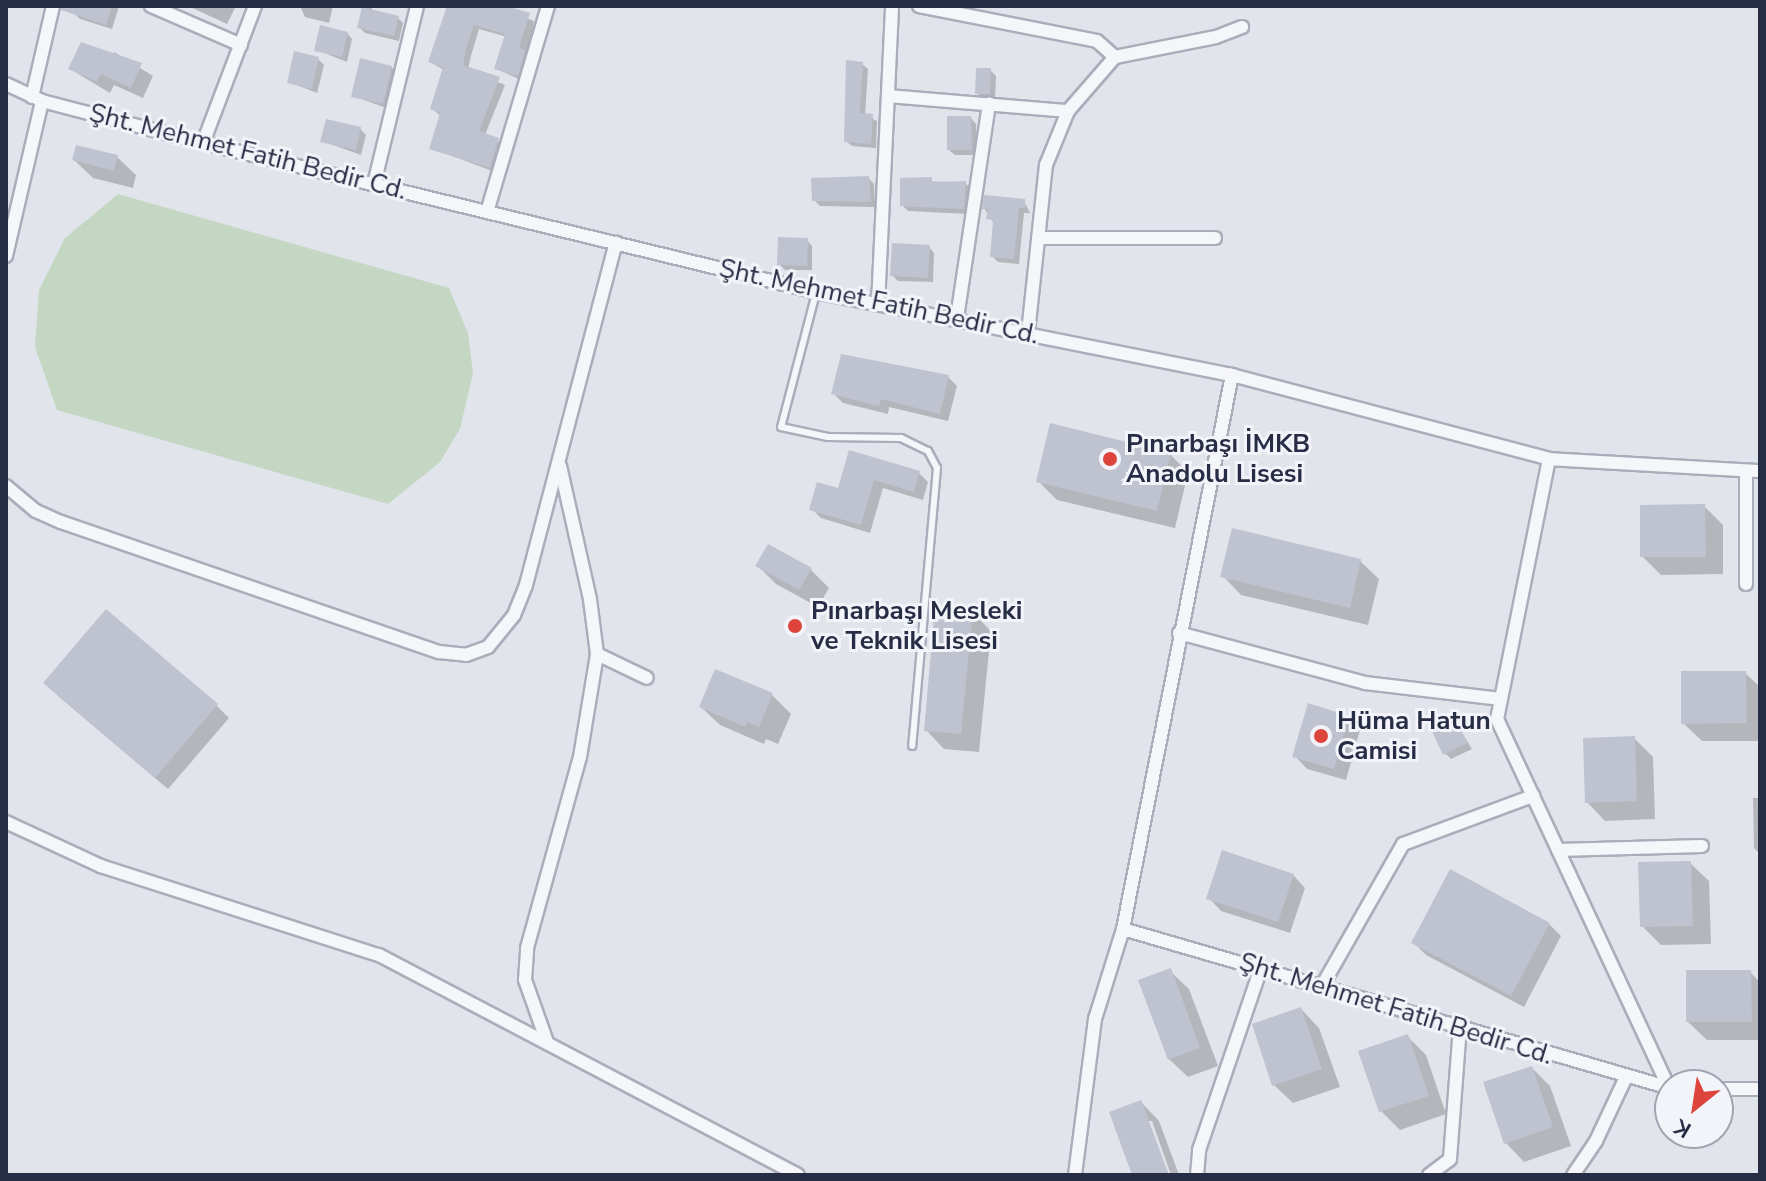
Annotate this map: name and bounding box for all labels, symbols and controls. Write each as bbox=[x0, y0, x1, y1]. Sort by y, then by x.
street label: Şht. Mehmet Fatih Bedir Cd. bbox=[86, 97, 410, 207]
street label: Şht. Mehmet Fatih Bedir Cd. bbox=[716, 253, 1042, 351]
place label: Pınarbaşı İMKB Anadolu Lisesi bbox=[1126, 428, 1310, 490]
marker: Pınarbaşı İMKB Anadolu Lisesi bbox=[1101, 450, 1119, 468]
place label: Pınarbaşı Mesleki ve Teknik Lisesi bbox=[811, 595, 1022, 656]
marker: Pınarbaşı Mesleki ve Teknik Lisesi bbox=[786, 617, 804, 635]
place label: Hüma Hatun Camisi bbox=[1337, 705, 1491, 766]
marker: Hüma Hatun Camisi bbox=[1312, 727, 1330, 745]
street label: Şht. Mehmet Fatih Bedir Cd. bbox=[1236, 946, 1556, 1072]
north arrow bbox=[1654, 1069, 1734, 1149]
text: K bbox=[1669, 1111, 1697, 1145]

